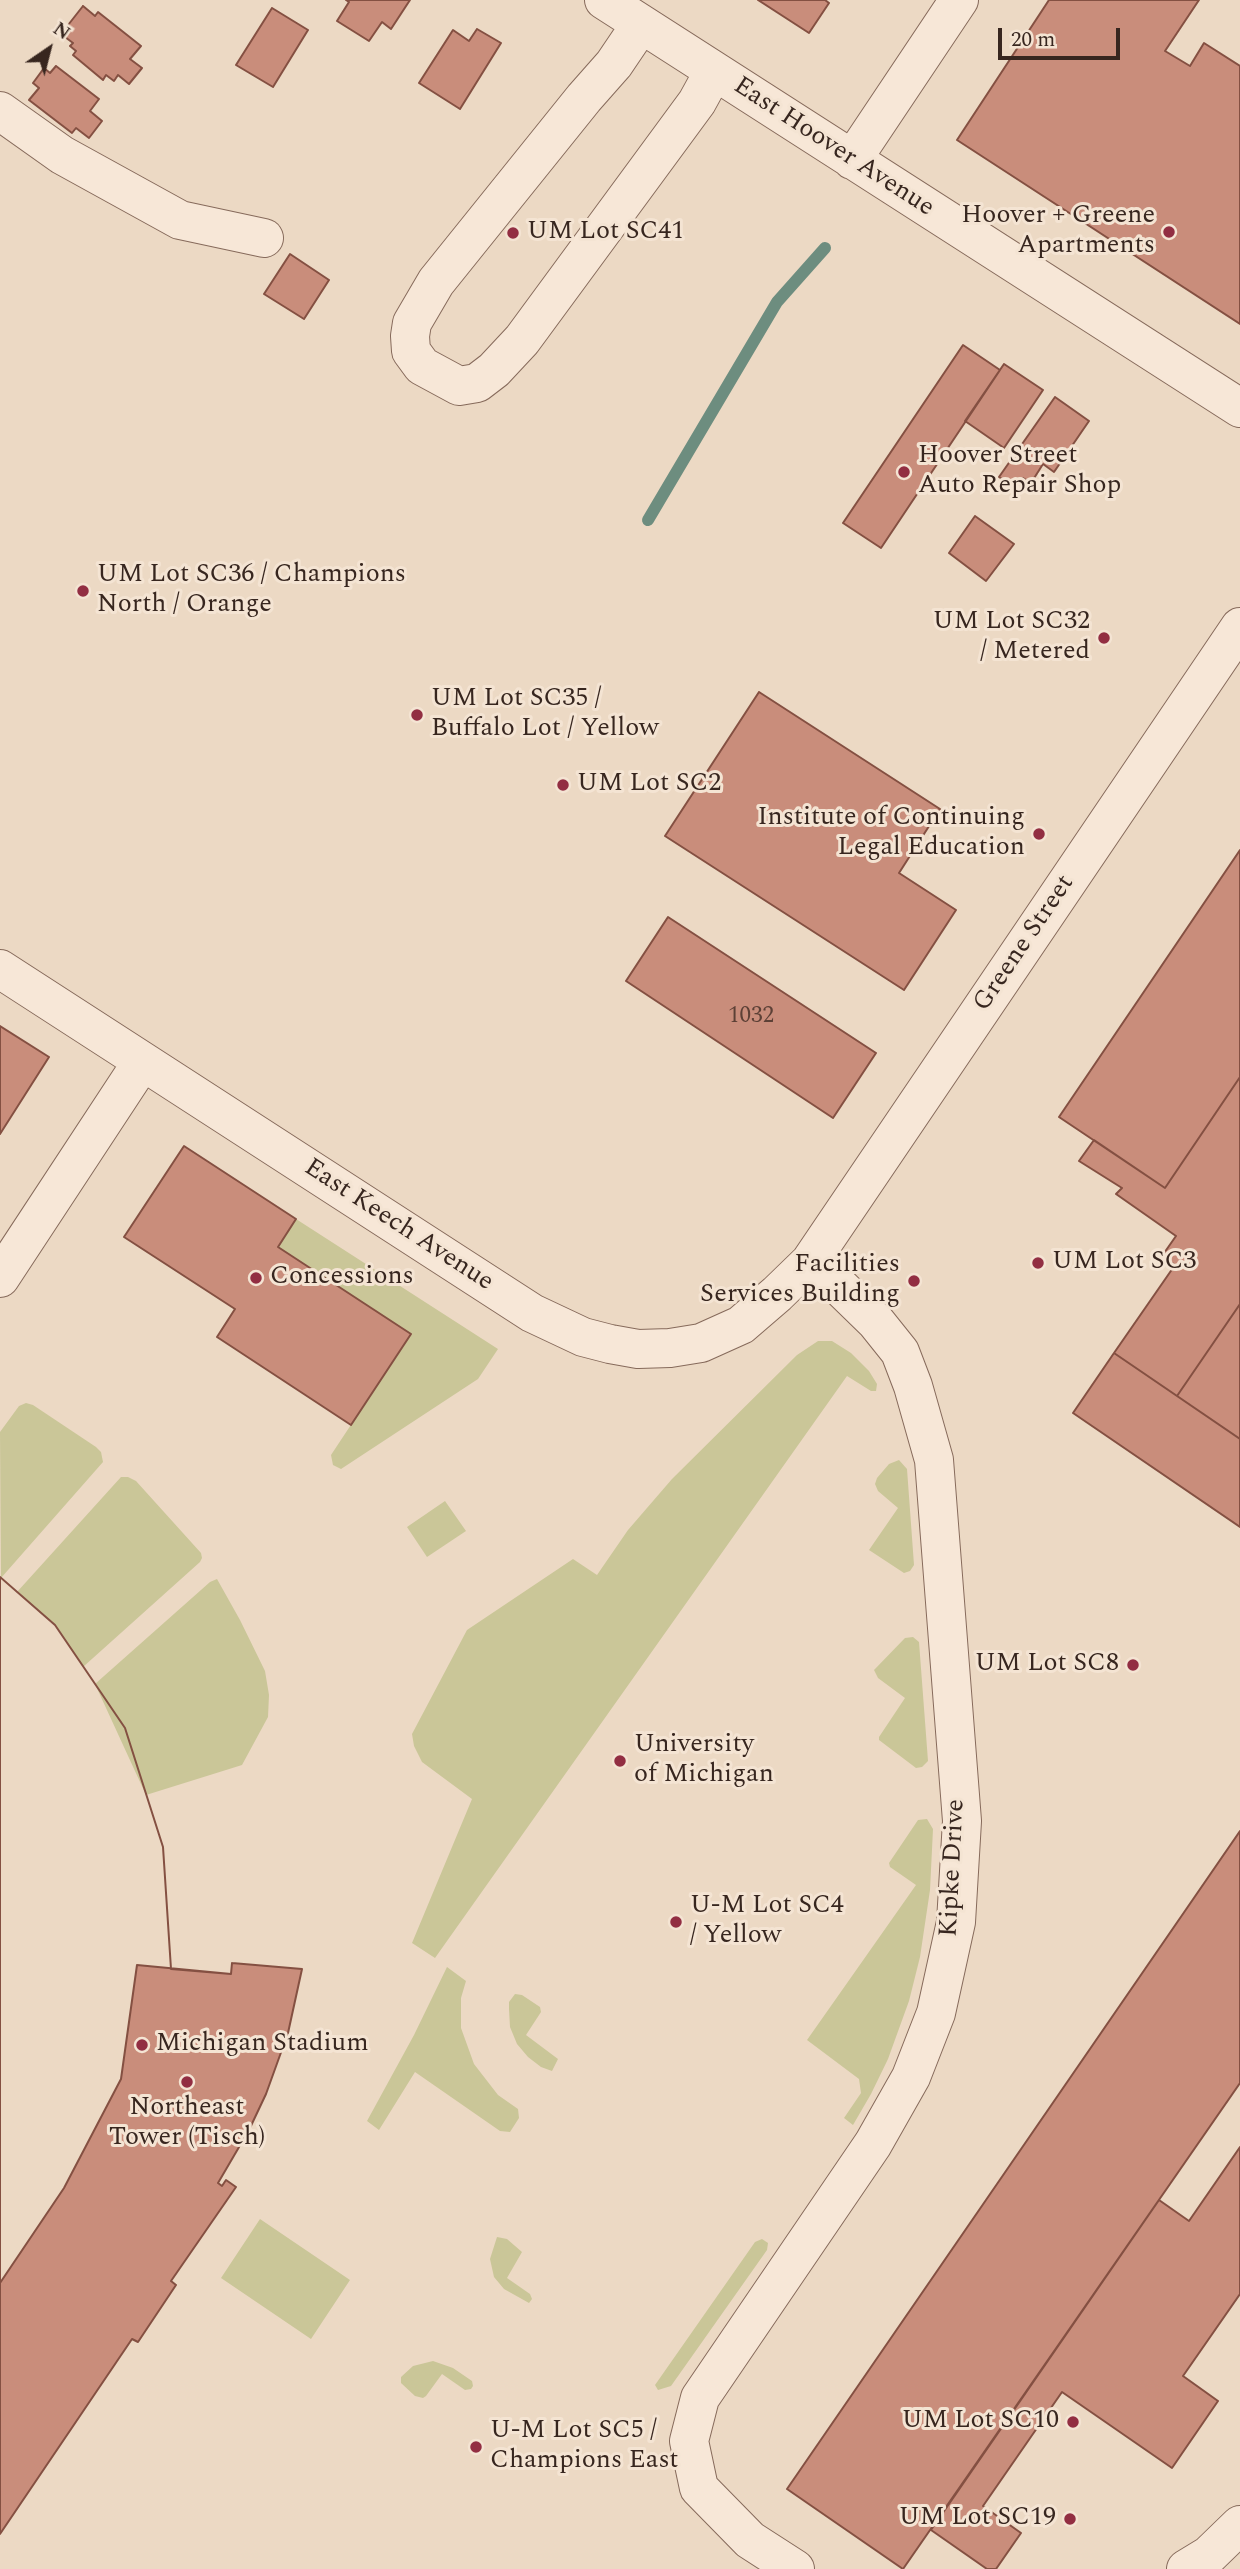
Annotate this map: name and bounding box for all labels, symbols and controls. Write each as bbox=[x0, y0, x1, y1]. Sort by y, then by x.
north arrow bbox=[14, 14, 84, 84]
scale bar bbox=[1002, 14, 1124, 58]
text: N bbox=[47, 15, 76, 48]
text: 20 m bbox=[1011, 24, 1055, 56]
street label: East Hoover Avenue bbox=[727, 71, 939, 225]
place label: Hoover + Greene Apartments bbox=[961, 201, 1155, 262]
place label: UM Lot SC41 bbox=[527, 217, 684, 249]
marker: Hoover + Greene Apartments bbox=[1161, 224, 1177, 240]
marker: UM Lot SC41 bbox=[505, 225, 521, 241]
place label: Hoover Street Auto Repair Shop bbox=[918, 441, 1121, 503]
marker: Hoover Street Auto Repair Shop bbox=[896, 464, 912, 480]
place label: UM Lot SC36 / Champions North / Orange bbox=[97, 560, 406, 622]
marker: UM Lot SC36 / Champions North / Orange bbox=[75, 583, 91, 599]
place label: UM Lot SC32 / Metered bbox=[933, 607, 1090, 668]
marker: UM Lot SC32 / Metered bbox=[1096, 630, 1112, 646]
place label: UM Lot SC35 / Buffalo Lot / Yellow bbox=[431, 684, 659, 746]
marker: UM Lot SC35 / Buffalo Lot / Yellow bbox=[409, 707, 425, 723]
place label: UM Lot SC2 bbox=[577, 769, 721, 801]
marker: UM Lot SC2 bbox=[555, 777, 571, 793]
place label: Institute of Continuing Legal Education bbox=[757, 803, 1025, 864]
marker: Institute of Continuing Legal Education bbox=[1031, 826, 1047, 842]
street label: Greene Street bbox=[968, 870, 1082, 1018]
house number: 1032 bbox=[728, 1003, 774, 1031]
street label: East Keech Avenue bbox=[297, 1153, 499, 1299]
place label: UM Lot SC3 bbox=[1052, 1247, 1196, 1279]
place label: Facilities Services Building bbox=[700, 1250, 900, 1312]
marker: UM Lot SC3 bbox=[1030, 1255, 1046, 1271]
place label: Concessions bbox=[270, 1262, 414, 1294]
marker: Concessions bbox=[248, 1270, 264, 1286]
marker: Facilities Services Building bbox=[906, 1273, 922, 1289]
place label: UM Lot SC8 bbox=[975, 1649, 1119, 1681]
marker: UM Lot SC8 bbox=[1125, 1657, 1141, 1673]
place label: University of Michigan bbox=[634, 1730, 774, 1792]
marker: University of Michigan bbox=[612, 1753, 628, 1769]
street label: Kipke Drive bbox=[935, 1798, 973, 1938]
place label: U-M Lot SC4 / Yellow bbox=[690, 1891, 844, 1952]
marker: U-M Lot SC4 / Yellow bbox=[668, 1914, 684, 1930]
place label: Michigan Stadium bbox=[156, 2029, 369, 2061]
marker: Michigan Stadium bbox=[134, 2037, 150, 2053]
marker: Northeast Tower (Tisch) bbox=[179, 2074, 195, 2090]
place label: Northeast Tower (Tisch) bbox=[109, 2093, 265, 2154]
place label: UM Lot SC10 bbox=[902, 2406, 1059, 2438]
marker: UM Lot SC10 bbox=[1065, 2414, 1081, 2430]
place label: U-M Lot SC5 / Champions East bbox=[490, 2416, 679, 2478]
marker: U-M Lot SC5 / Champions East bbox=[468, 2439, 484, 2455]
place label: UM Lot SC19 bbox=[899, 2503, 1056, 2535]
marker: UM Lot SC19 bbox=[1062, 2511, 1078, 2527]

